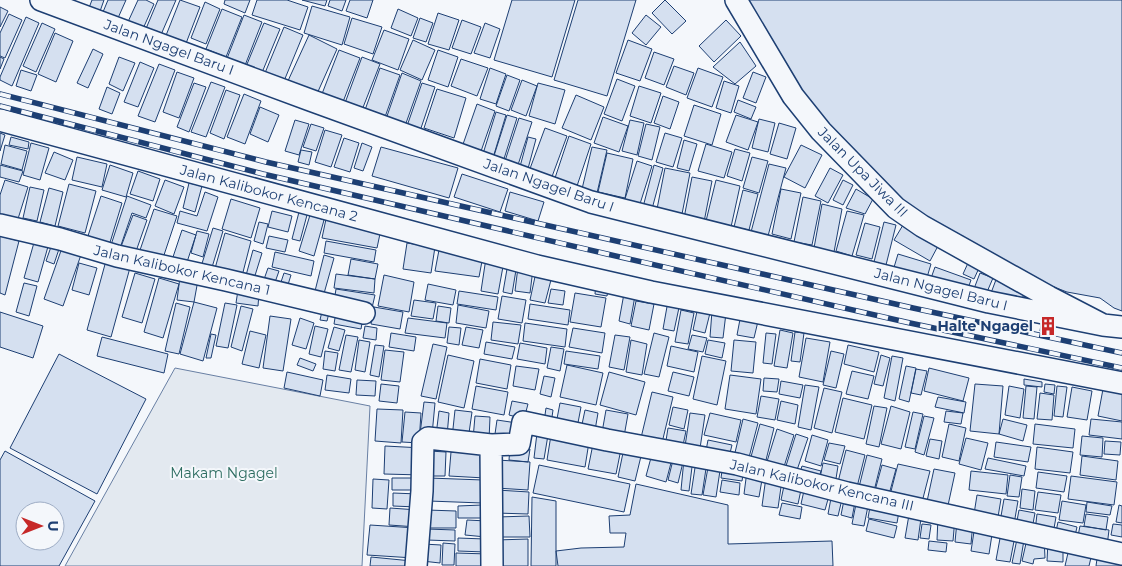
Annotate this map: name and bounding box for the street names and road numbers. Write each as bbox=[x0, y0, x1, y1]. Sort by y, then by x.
street label: Jalan Ngagel Baru I bbox=[101, 15, 236, 79]
street label: Jalan Upa Jiwa III bbox=[813, 122, 912, 221]
street label: Jalan Ngagel Baru I bbox=[480, 154, 617, 216]
street label: Jalan Kalibokor Kencana 2 bbox=[177, 160, 360, 225]
street label: Jalan Kalibokor Kencana 1 bbox=[91, 241, 272, 299]
street label: Jalan Ngagel Baru I bbox=[871, 263, 1010, 314]
street label: Jalan Kalibokor Kencana III bbox=[727, 455, 916, 515]

